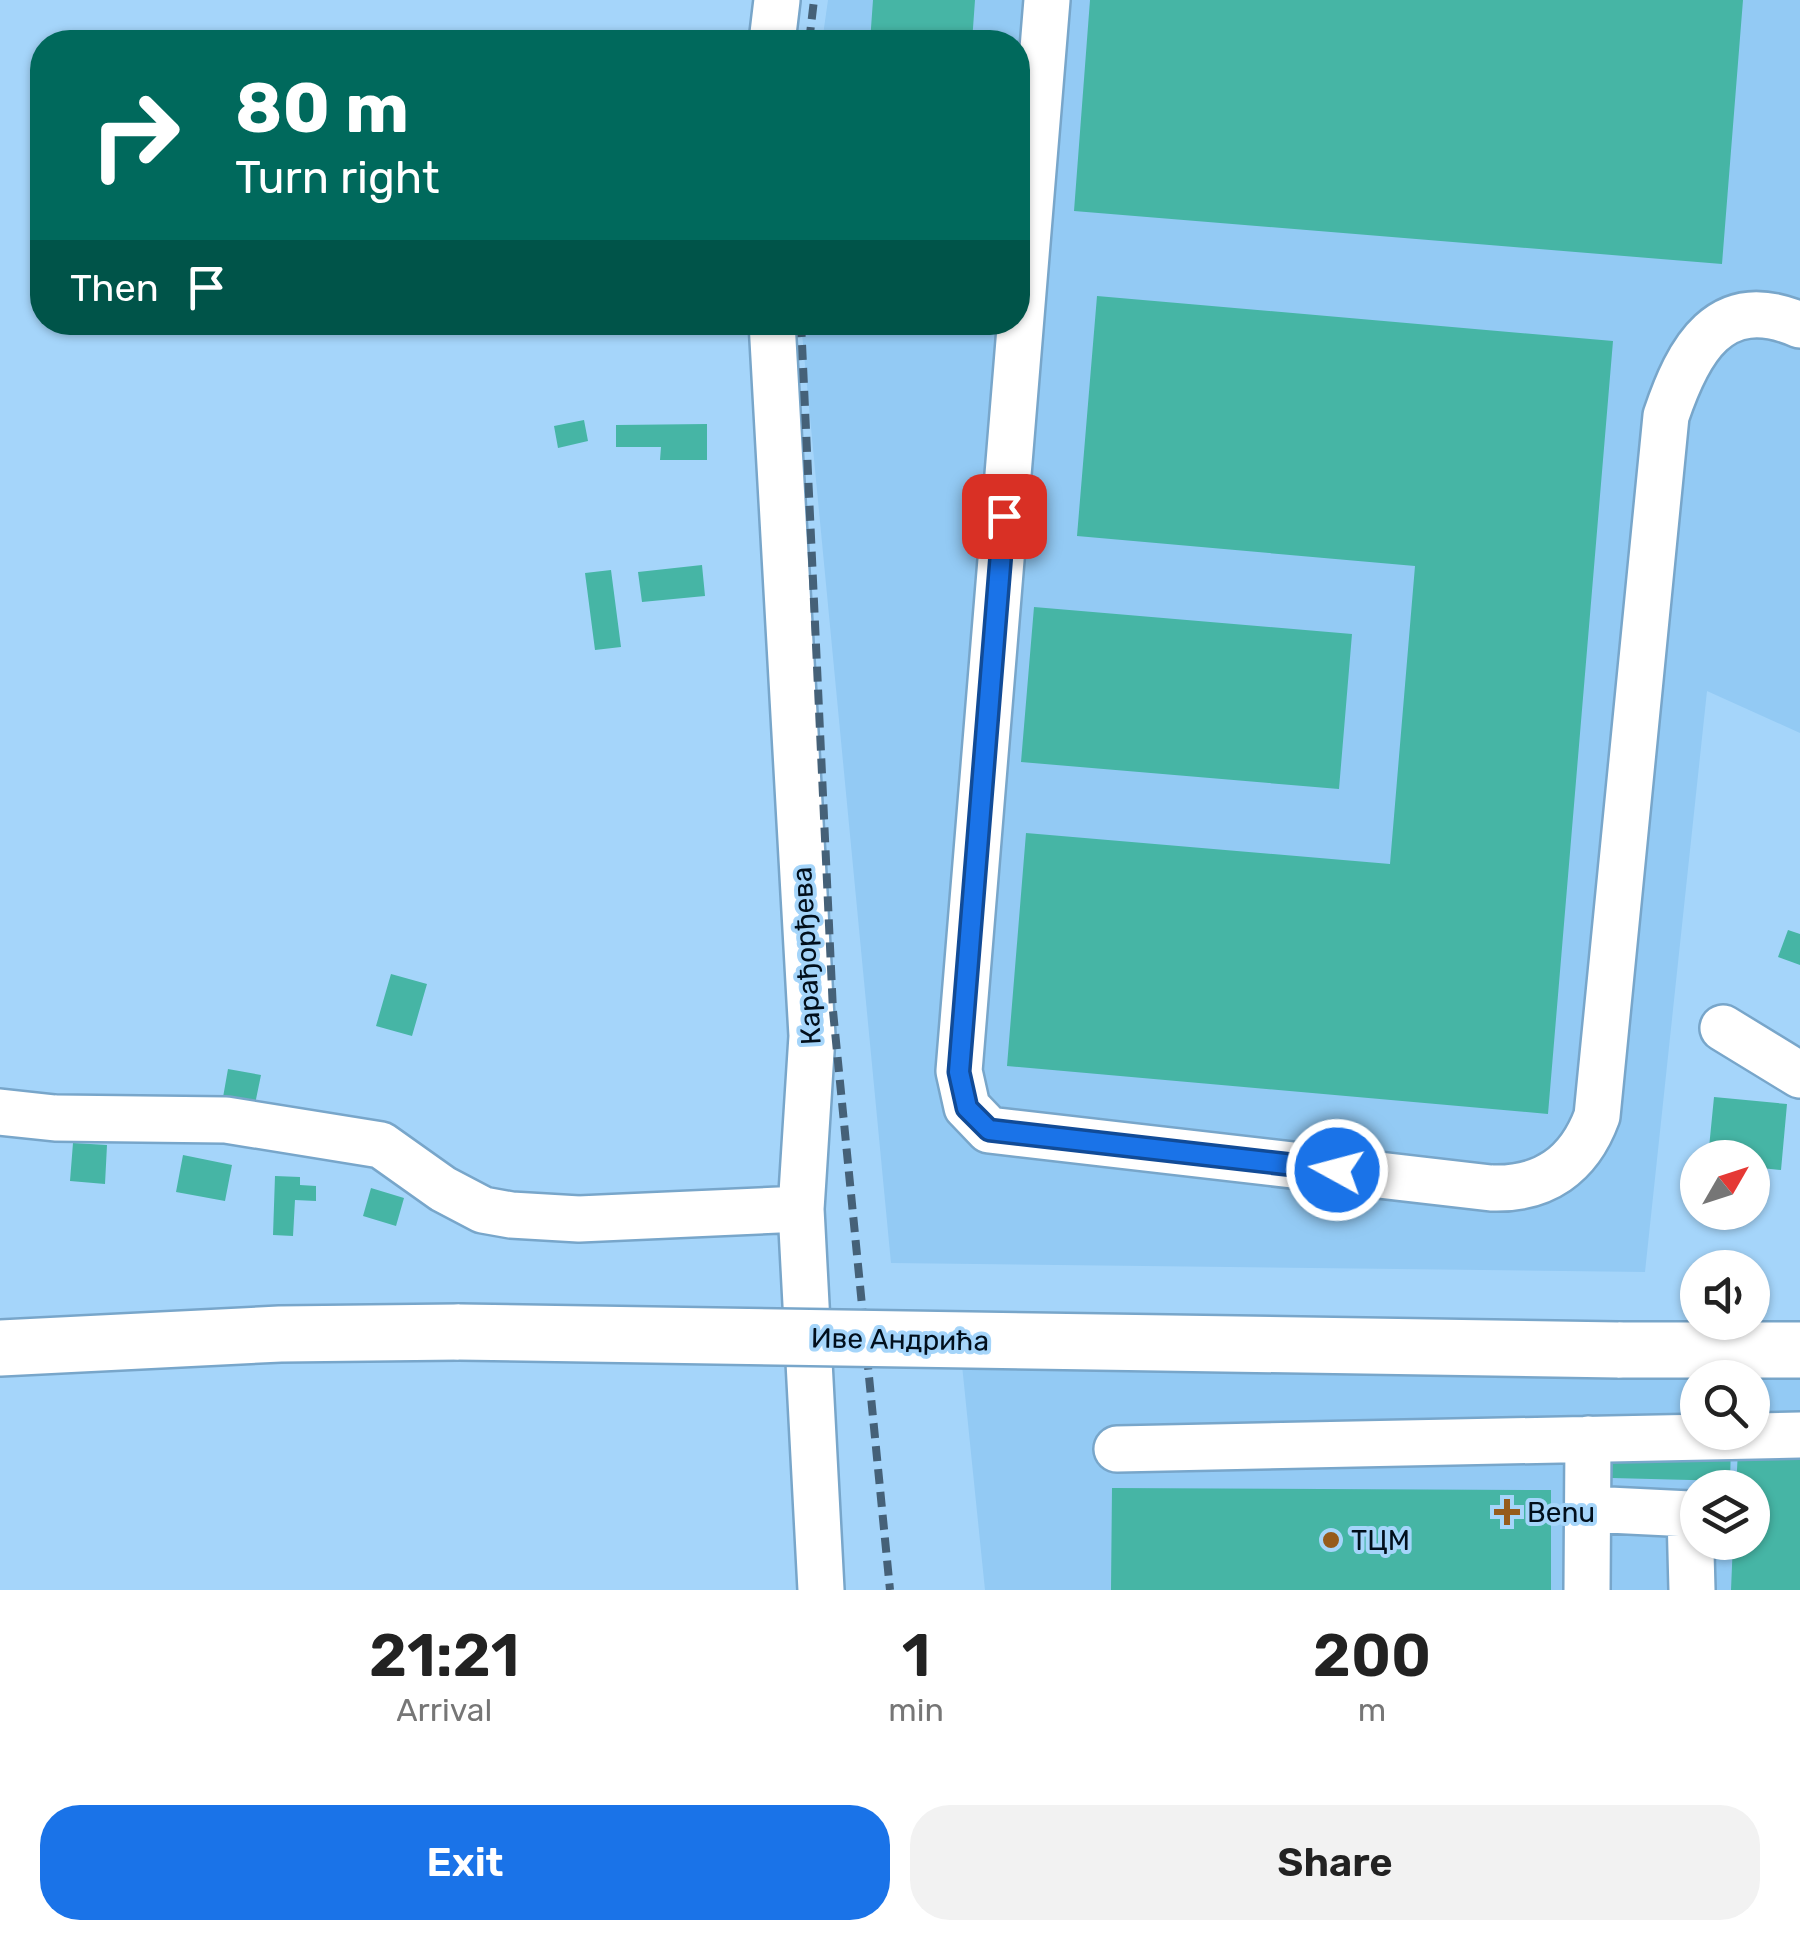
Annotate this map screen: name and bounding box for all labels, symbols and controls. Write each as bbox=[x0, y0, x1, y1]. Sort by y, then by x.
text: 80 m bbox=[235, 67, 409, 150]
icon: right bbox=[70, 70, 200, 200]
text: Turn right bbox=[235, 151, 439, 204]
icon: arrive bbox=[179, 260, 234, 315]
text: Then bbox=[70, 265, 159, 311]
pin bbox=[962, 474, 1047, 559]
icon: arrive bbox=[977, 489, 1032, 544]
street label: Карађорђева bbox=[785, 866, 828, 1046]
position arrow bbox=[1285, 1118, 1389, 1222]
north arrow bbox=[1680, 1140, 1770, 1230]
map controls bbox=[1680, 1140, 1770, 1560]
button: sound bbox=[1680, 1250, 1770, 1340]
street label: Иве Андрића bbox=[811, 1321, 989, 1358]
button: search bbox=[1680, 1360, 1770, 1450]
button: layers bbox=[1680, 1470, 1770, 1560]
place label: Benu bbox=[1527, 1496, 1595, 1529]
marker: Benu bbox=[1496, 1501, 1518, 1523]
place label: ТЦМ bbox=[1351, 1524, 1410, 1557]
marker: ТЦМ bbox=[1320, 1529, 1342, 1551]
text: 21:21 bbox=[369, 1620, 519, 1691]
text: 1 bbox=[902, 1620, 931, 1691]
text: 200 bbox=[1313, 1620, 1431, 1691]
text: Arrival bbox=[396, 1691, 492, 1729]
text: min bbox=[888, 1691, 944, 1729]
text: m bbox=[1358, 1691, 1386, 1729]
button: Exit bbox=[40, 1805, 890, 1920]
button: Share bbox=[910, 1805, 1760, 1920]

